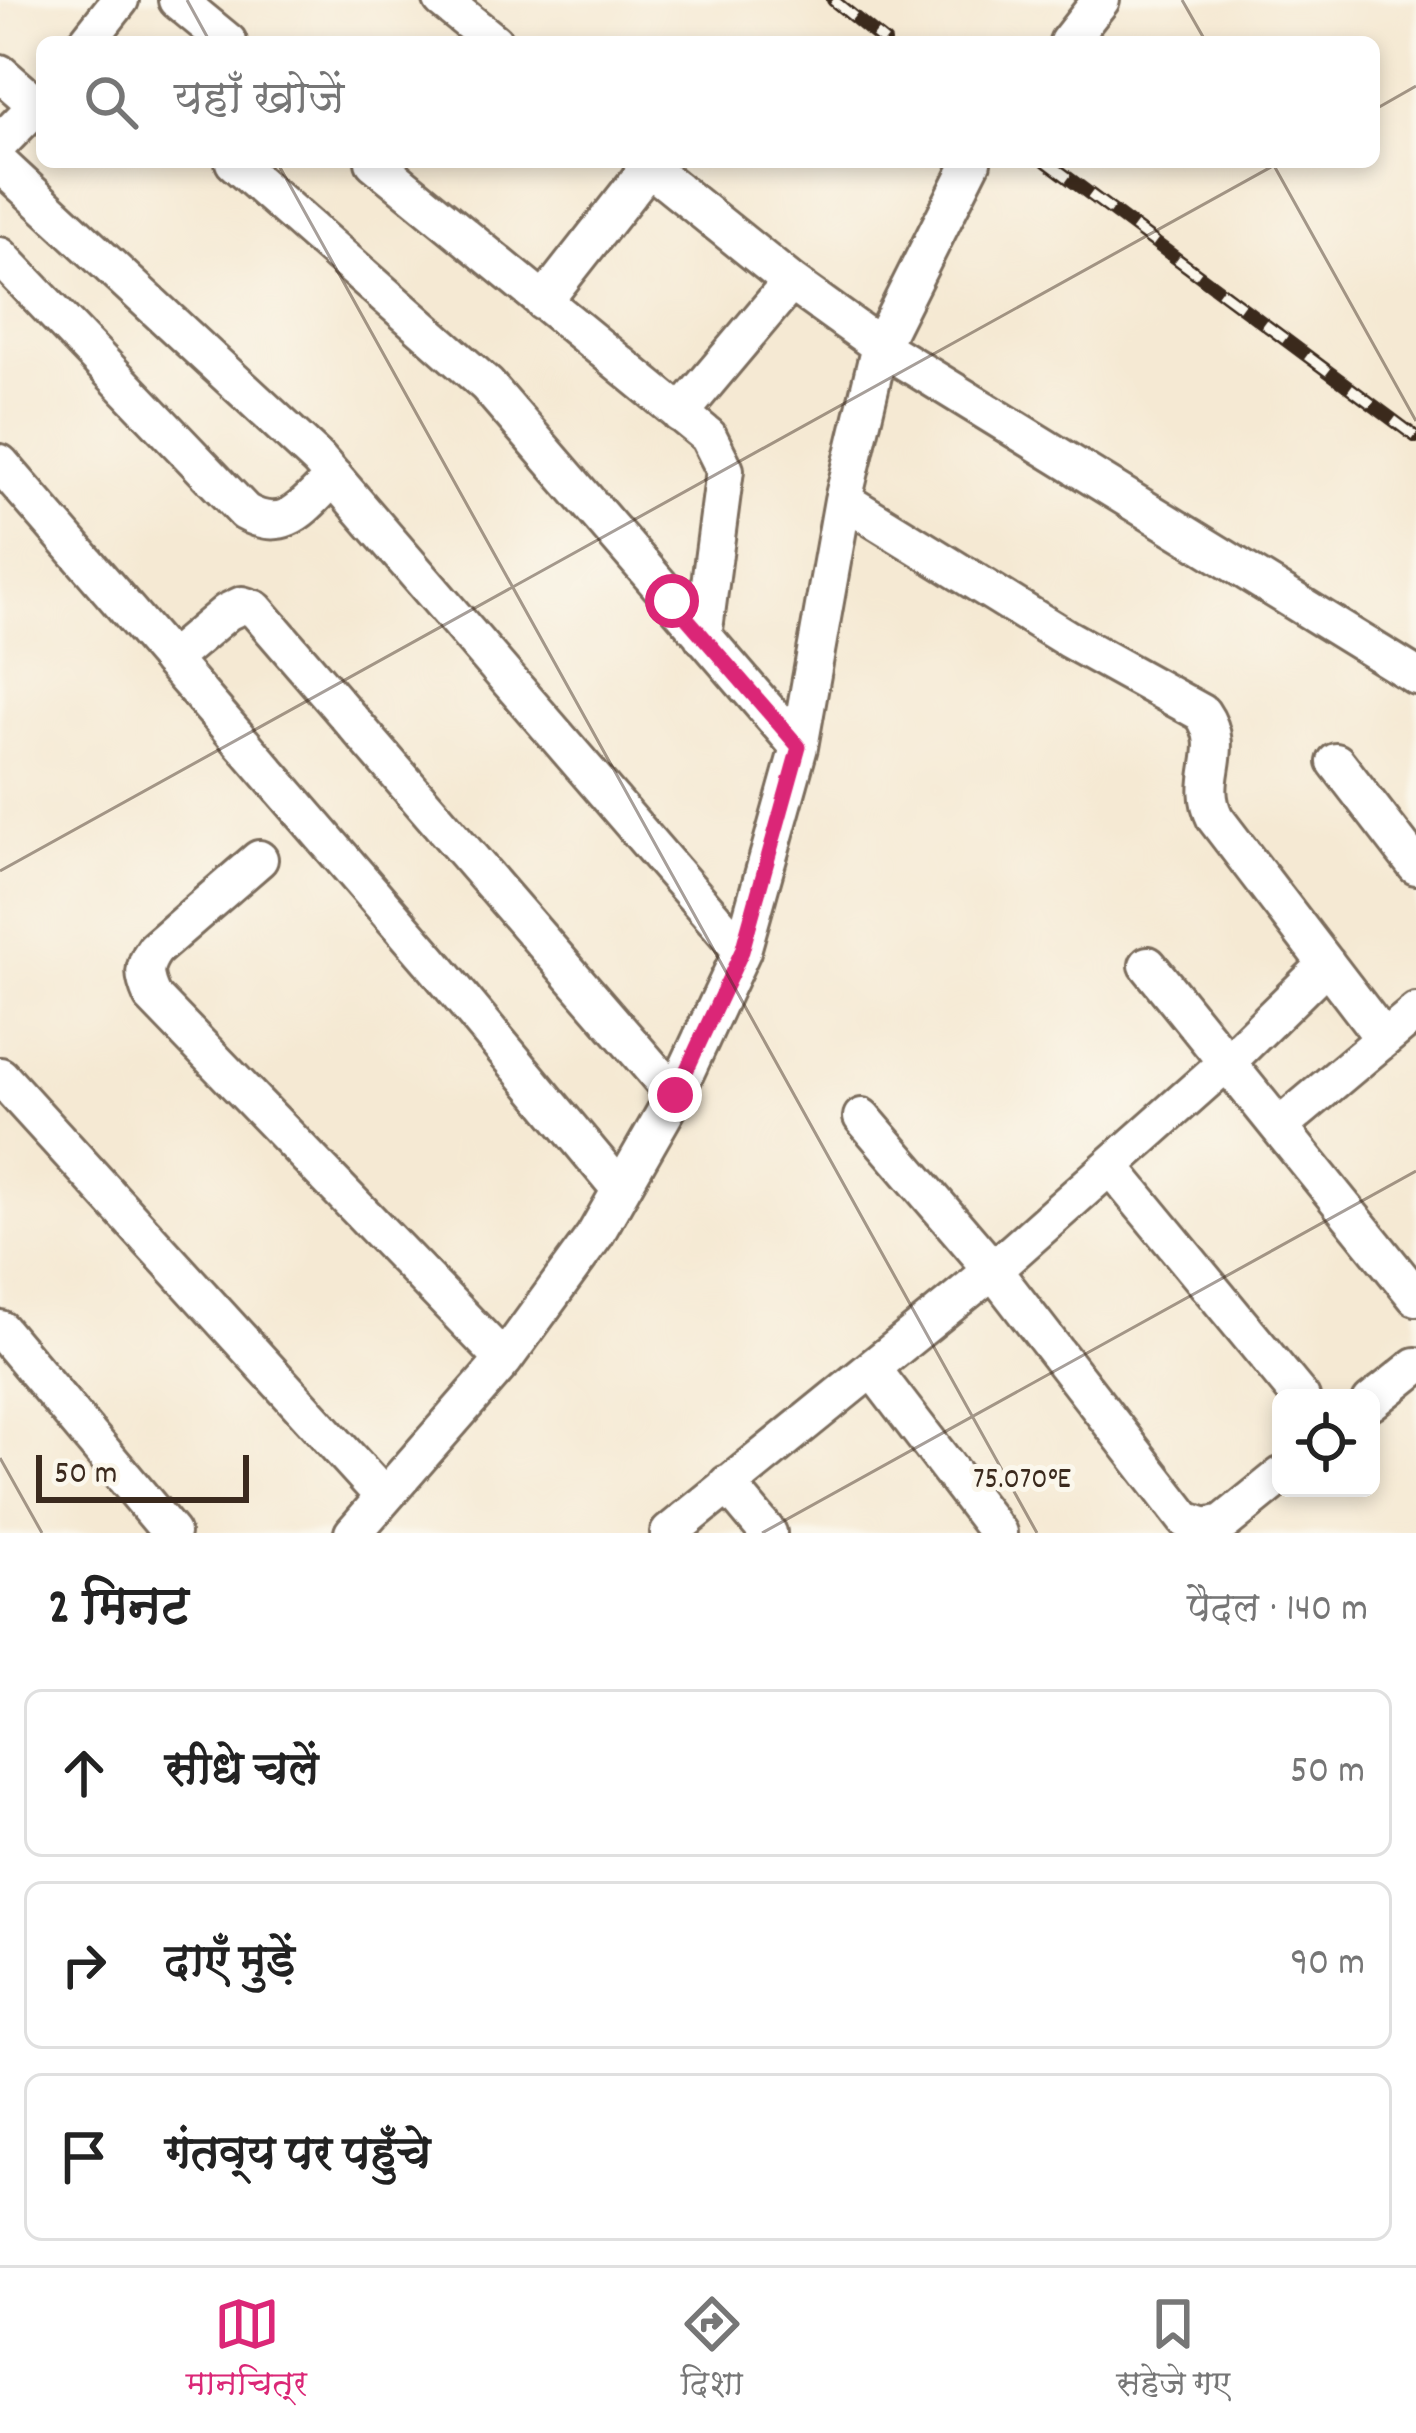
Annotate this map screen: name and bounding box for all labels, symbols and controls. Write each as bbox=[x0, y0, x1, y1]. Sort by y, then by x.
search box bbox=[36, 36, 1380, 168]
icon: search bbox=[78, 69, 144, 135]
text: यहाँ खोजें bbox=[174, 70, 344, 134]
route start bbox=[645, 574, 699, 628]
route end bbox=[648, 1068, 702, 1122]
map controls bbox=[1272, 1389, 1380, 1497]
button: locate bbox=[1272, 1389, 1380, 1497]
scale bar bbox=[36, 1449, 249, 1502]
text: 50 m bbox=[54, 1452, 118, 1499]
text: 75.070°E bbox=[973, 1460, 1071, 1503]
text: 2 मिनट bbox=[48, 1575, 189, 1647]
text: पैदल · 140 m bbox=[1187, 1584, 1368, 1639]
icon: ahead bbox=[51, 1740, 117, 1806]
text: सीधे चलें bbox=[165, 1741, 319, 1805]
text: 50 m bbox=[1290, 1746, 1365, 1801]
icon: right bbox=[51, 1932, 117, 1998]
text: दाएँ मुड़ें bbox=[165, 1933, 295, 1997]
text: 90 m bbox=[1290, 1938, 1365, 1993]
icon: arrive bbox=[51, 2124, 117, 2190]
text: गंतव्य पर पहुँचे bbox=[165, 2125, 431, 2189]
tab: मानचित्र bbox=[186, 2291, 307, 2410]
tab: दिशा bbox=[679, 2291, 745, 2410]
tab: सहेजे गए bbox=[1116, 2291, 1230, 2410]

